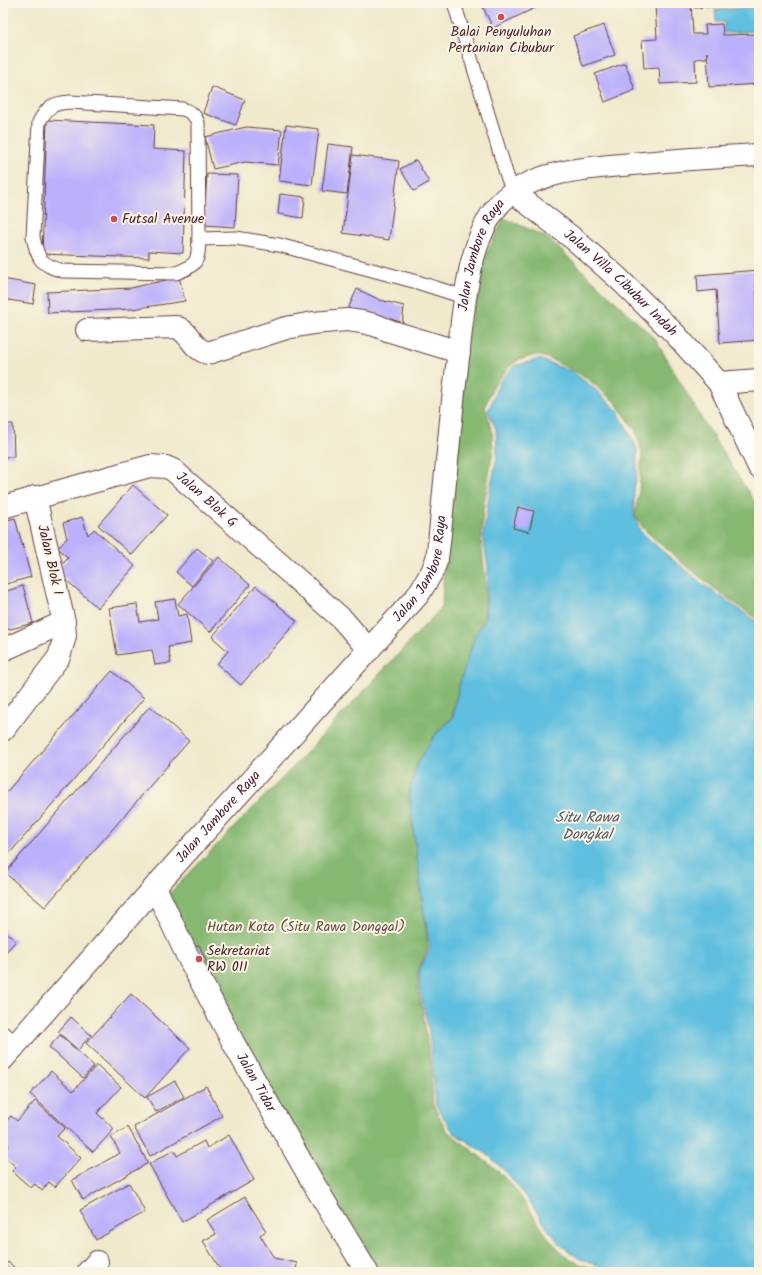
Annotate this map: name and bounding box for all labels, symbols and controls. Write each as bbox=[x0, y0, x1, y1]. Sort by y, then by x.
marker: Balai Penyuluhan Pertanian Cibubur bbox=[496, 12, 506, 22]
place label: Balai Penyuluhan Pertanian Cibubur bbox=[448, 21, 555, 59]
street label: Jalan Jambore Raya bbox=[452, 194, 510, 313]
place label: Futsal Avenue bbox=[122, 208, 205, 230]
marker: Futsal Avenue bbox=[109, 214, 119, 224]
street label: Jalan Villa Cibubur Indah bbox=[559, 224, 683, 342]
street label: Jalan Blok G bbox=[171, 466, 242, 533]
street label: Jalan Jambore Raya bbox=[387, 514, 453, 628]
street label: Jalan Blok I bbox=[31, 523, 69, 597]
street label: Jalan Jambore Raya bbox=[170, 765, 266, 868]
water label: Situ Rawa Dongkal bbox=[555, 806, 620, 847]
park label: Hutan Kota (Situ Rawa Donggal) bbox=[207, 916, 405, 938]
place label: Sekretariat RW 011 bbox=[207, 940, 271, 978]
marker: Sekretariat RW 011 bbox=[194, 954, 204, 964]
street label: Jalan Tidar bbox=[230, 1049, 282, 1117]

